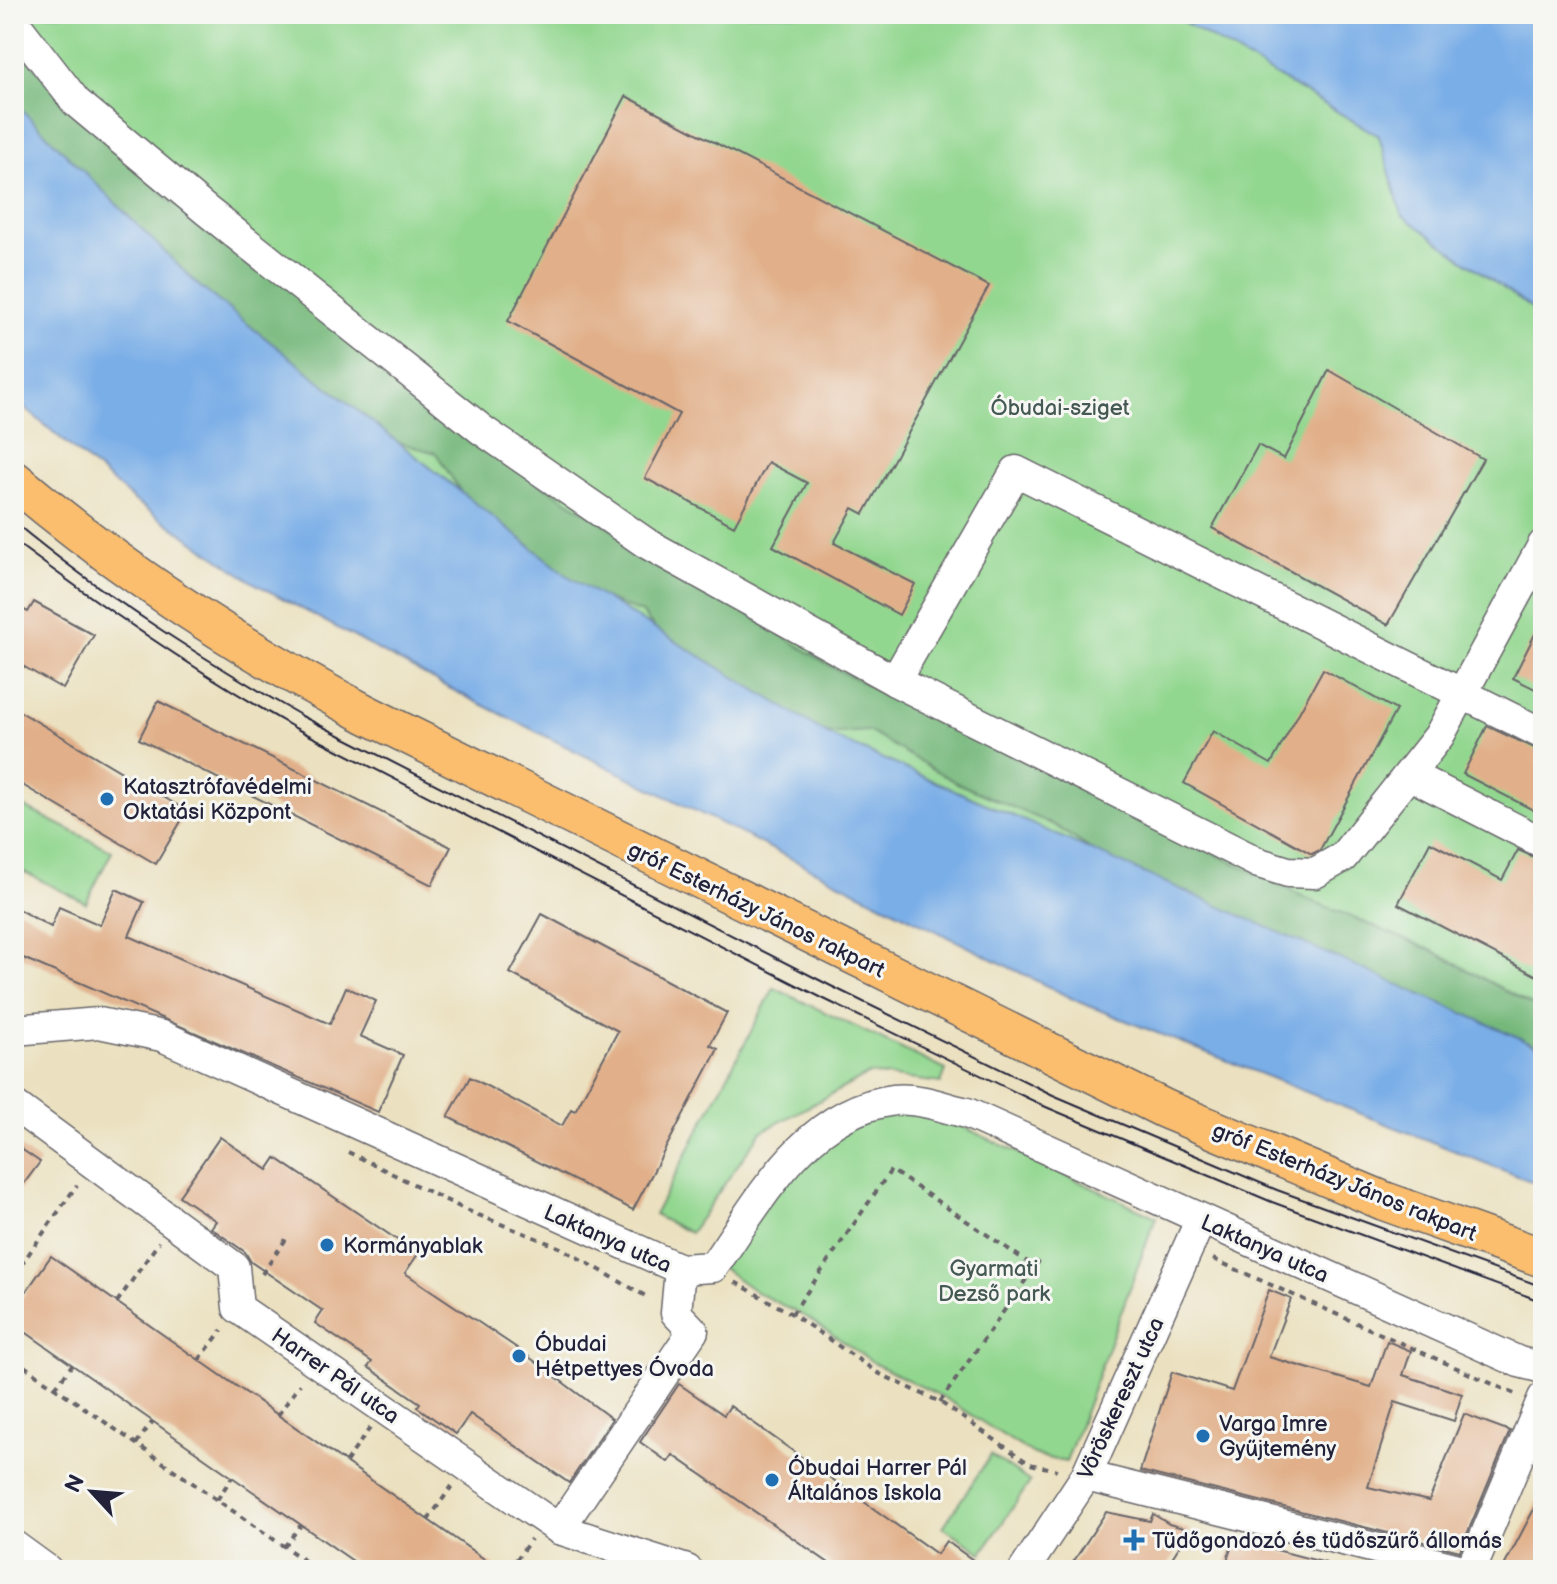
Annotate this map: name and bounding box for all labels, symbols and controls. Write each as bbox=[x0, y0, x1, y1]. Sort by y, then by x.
park label: Óbudai-sziget bbox=[991, 394, 1130, 422]
place label: Katasztrófavédelmi Oktatási Központ bbox=[123, 774, 312, 826]
marker: Katasztrófavédelmi Oktatási Központ bbox=[98, 790, 116, 808]
street label: gróf Esterházy János rakpart bbox=[624, 836, 889, 984]
street label: gróf Esterházy János rakpart bbox=[1208, 1117, 1481, 1248]
street label: Laktanya utca bbox=[539, 1199, 676, 1280]
street label: Laktanya utca bbox=[1196, 1209, 1333, 1290]
place label: Kormányablak bbox=[343, 1233, 483, 1260]
marker: Kormányablak bbox=[318, 1236, 336, 1254]
park label: Gyarmati Dezső park bbox=[938, 1256, 1050, 1308]
street label: Vöröskereszt utca bbox=[1072, 1313, 1171, 1484]
street label: Harrer Pál utca bbox=[266, 1322, 404, 1430]
place label: Óbudai Hétpettyes Óvoda bbox=[535, 1330, 714, 1383]
marker: Óbudai Hétpettyes Óvoda bbox=[510, 1347, 528, 1365]
place label: Varga Imre Gyűjtemény bbox=[1219, 1411, 1336, 1463]
marker: Varga Imre Gyűjtemény bbox=[1194, 1427, 1212, 1445]
north arrow bbox=[52, 1452, 132, 1532]
place label: Óbudai Harrer Pál Általános Iskola bbox=[788, 1454, 967, 1507]
text: N bbox=[60, 1471, 91, 1497]
marker: Óbudai Harrer Pál Általános Iskola bbox=[763, 1471, 781, 1489]
place label: Tüdőgondozó és tüdőszűrő állomás bbox=[1152, 1528, 1502, 1555]
marker: Tüdőgondozó és tüdőszűrő állomás bbox=[1123, 1529, 1145, 1551]

